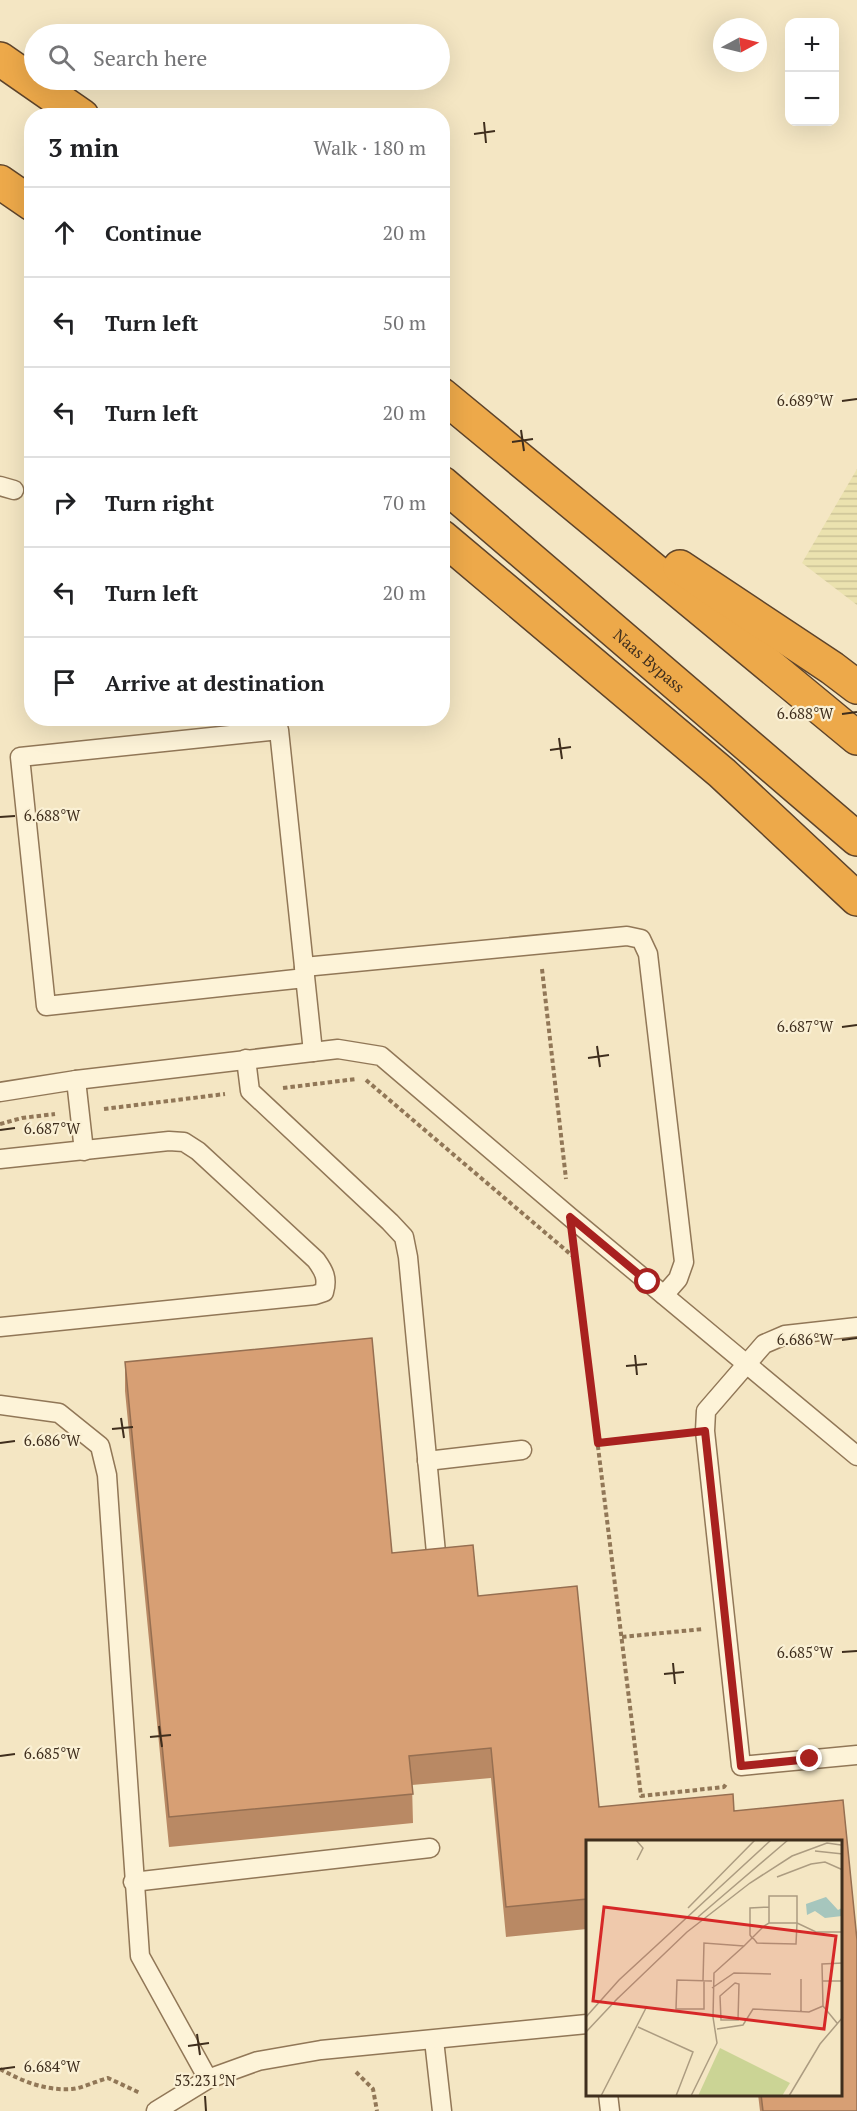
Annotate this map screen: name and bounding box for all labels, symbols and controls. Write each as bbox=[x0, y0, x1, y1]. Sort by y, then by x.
north arrow bbox=[713, 18, 767, 72]
map controls bbox=[785, 18, 839, 126]
button: + bbox=[785, 18, 839, 72]
search box bbox=[24, 24, 450, 90]
icon: search bbox=[45, 41, 78, 74]
text: Search here bbox=[93, 43, 207, 72]
button: − bbox=[785, 72, 839, 126]
text: 3 min bbox=[48, 130, 119, 164]
text: Walk · 180 m bbox=[314, 134, 426, 161]
icon: ahead bbox=[48, 216, 81, 249]
text: Continue bbox=[105, 218, 202, 247]
text: 20 m bbox=[383, 219, 426, 246]
icon: left bbox=[48, 306, 81, 339]
text: Turn left bbox=[105, 308, 198, 337]
text: 50 m bbox=[383, 309, 426, 336]
text: 6.689°W bbox=[777, 390, 834, 410]
icon: left bbox=[48, 396, 81, 429]
text: Turn left bbox=[105, 398, 198, 427]
text: 20 m bbox=[383, 399, 426, 426]
icon: right bbox=[48, 486, 81, 519]
text: Turn right bbox=[105, 488, 214, 517]
text: 70 m bbox=[383, 489, 426, 516]
icon: left bbox=[48, 576, 81, 609]
text: Turn left bbox=[105, 578, 198, 607]
text: 20 m bbox=[383, 579, 426, 606]
street label: Naas Bypass bbox=[609, 624, 690, 698]
icon: arrive bbox=[48, 666, 81, 699]
text: Arrive at destination bbox=[105, 668, 324, 697]
text: 6.688°W bbox=[777, 703, 834, 723]
text: 6.688°W bbox=[24, 805, 81, 825]
text: 6.687°W bbox=[777, 1016, 834, 1036]
text: 6.687°W bbox=[24, 1118, 81, 1138]
route start bbox=[634, 1268, 660, 1294]
text: 6.686°W bbox=[777, 1329, 834, 1349]
text: 6.686°W bbox=[24, 1430, 81, 1450]
text: 6.685°W bbox=[777, 1642, 834, 1662]
text: 6.685°W bbox=[24, 1743, 81, 1763]
route end bbox=[796, 1745, 822, 1771]
inset map bbox=[586, 1840, 842, 2096]
text: 6.684°W bbox=[24, 2056, 81, 2076]
text: 53.231°N bbox=[174, 2070, 236, 2090]

